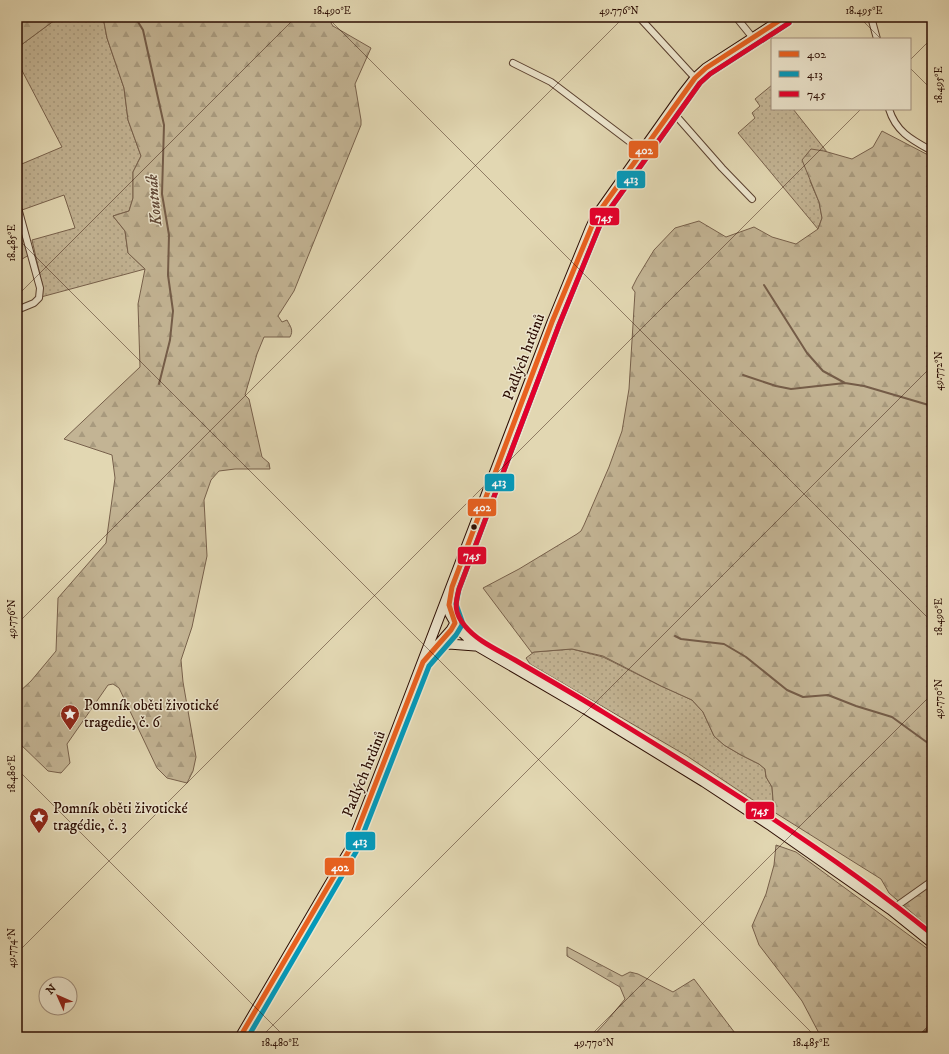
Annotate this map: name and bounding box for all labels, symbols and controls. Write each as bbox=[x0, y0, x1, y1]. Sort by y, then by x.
text: 18.490°E bbox=[313, 5, 351, 17]
text: 49.776°N bbox=[599, 5, 639, 17]
text: 18.495°E bbox=[845, 5, 883, 17]
legend bbox=[771, 38, 911, 110]
text: 402 bbox=[807, 47, 826, 62]
text: 18.495°E bbox=[933, 66, 945, 104]
text: 413 bbox=[807, 67, 823, 82]
text: 745 bbox=[807, 87, 826, 102]
line badge: 402 bbox=[628, 140, 659, 159]
text: 402 bbox=[634, 144, 653, 158]
line badge: 413 bbox=[616, 170, 646, 189]
water label: Koutnák bbox=[142, 173, 166, 228]
text: 413 bbox=[623, 173, 638, 187]
line badge: 745 bbox=[589, 207, 620, 226]
text: 745 bbox=[595, 211, 613, 225]
text: 18.485°E bbox=[6, 224, 18, 262]
street label: Padlých hrdinů bbox=[499, 311, 549, 403]
text: 49.772°N bbox=[933, 351, 945, 391]
line badge: 413 bbox=[484, 473, 515, 492]
text: 413 bbox=[491, 476, 506, 490]
line badge: 402 bbox=[467, 498, 497, 517]
text: 402 bbox=[472, 501, 491, 515]
unlabelled marker bbox=[469, 522, 479, 532]
line badge: 745 bbox=[457, 546, 487, 565]
text: 745 bbox=[463, 549, 481, 563]
text: 18.490°E bbox=[933, 598, 945, 636]
text: 49.776°N bbox=[6, 599, 18, 639]
text: 49.770°N bbox=[933, 679, 945, 719]
place label: Pomník oběti životické tragedie, č. 6 bbox=[84, 696, 219, 732]
place icon: Pomník oběti životické tragedie, č. 6 bbox=[59, 703, 81, 731]
street label: Padlých hrdinů bbox=[338, 728, 390, 820]
text: 18.480°E bbox=[6, 755, 18, 793]
place label: Pomník oběti životické tragédie, č. 3 bbox=[53, 799, 188, 835]
line badge: 745 bbox=[745, 801, 775, 820]
text: 745 bbox=[751, 804, 769, 818]
place icon: Pomník oběti životické tragédie, č. 3 bbox=[28, 806, 50, 834]
line badge: 413 bbox=[345, 831, 376, 851]
text: 413 bbox=[352, 835, 367, 849]
line badge: 402 bbox=[324, 857, 355, 876]
text: 402 bbox=[330, 861, 349, 875]
text: 49.774°N bbox=[6, 928, 18, 968]
north arrow bbox=[38, 976, 78, 1016]
text: N bbox=[43, 981, 60, 998]
text: 18.480°E bbox=[261, 1037, 299, 1049]
text: 49.770°N bbox=[574, 1037, 614, 1049]
text: 18.485°E bbox=[792, 1037, 830, 1049]

